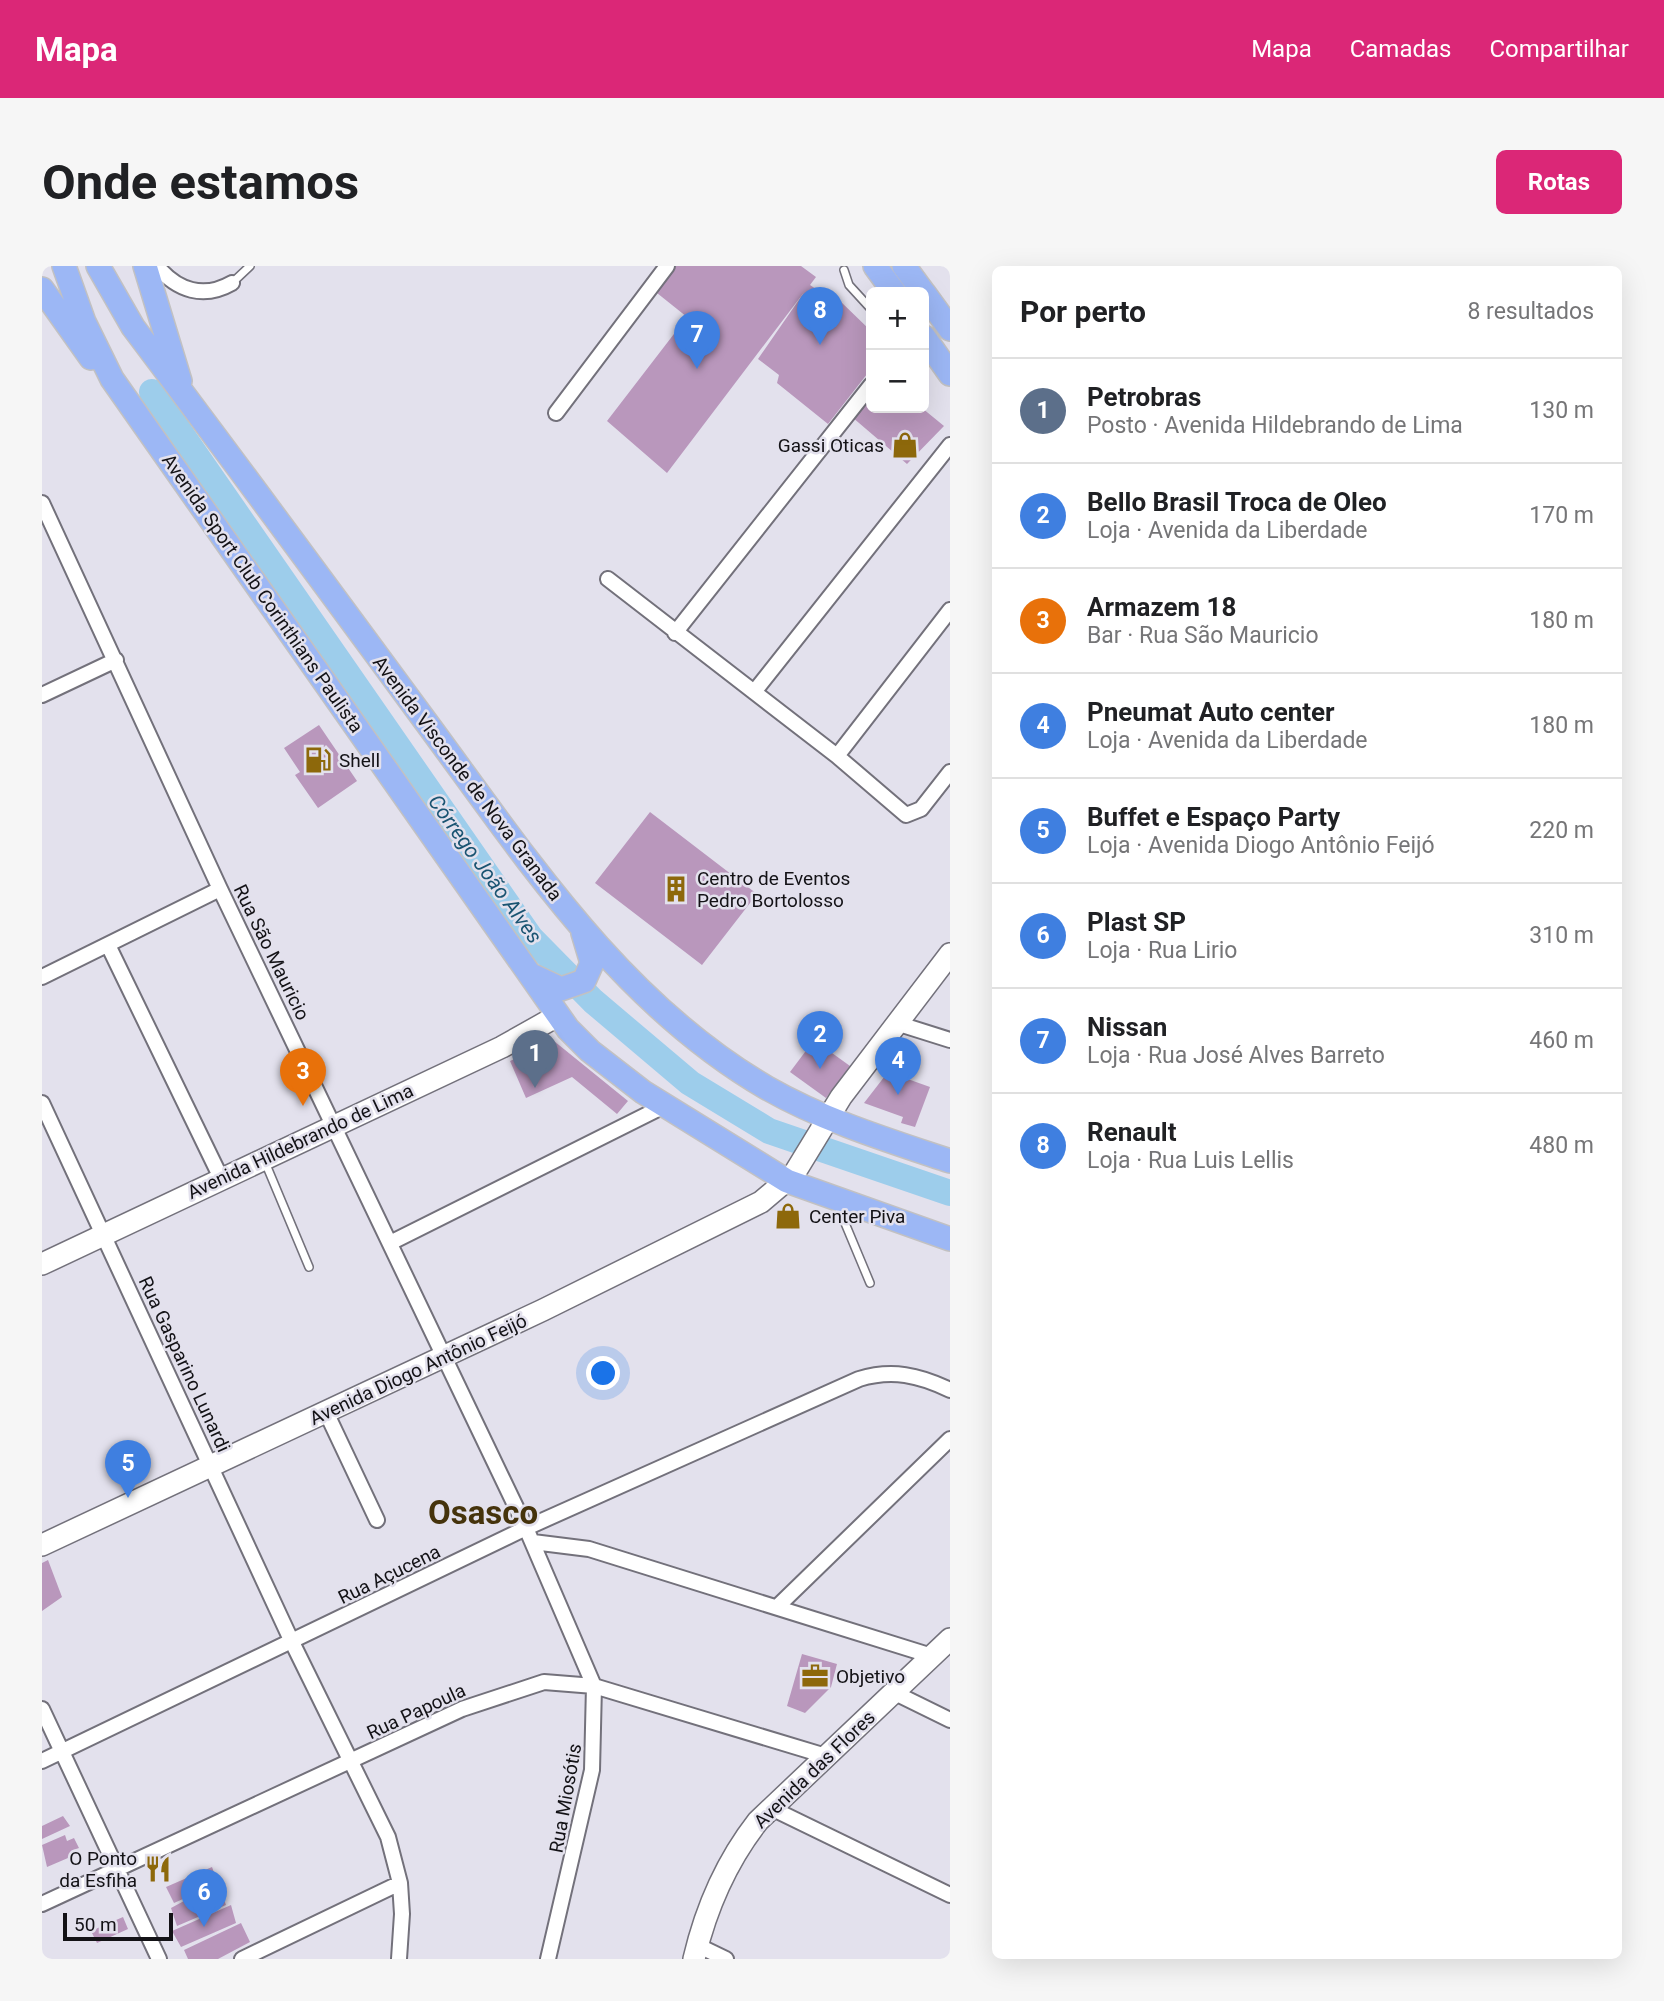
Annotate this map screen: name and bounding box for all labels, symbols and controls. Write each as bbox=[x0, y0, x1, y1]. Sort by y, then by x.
text: Mapa bbox=[35, 30, 118, 69]
text: Mapa bbox=[1251, 35, 1312, 63]
text: Camadas bbox=[1350, 35, 1451, 63]
text: Compartilhar bbox=[1489, 35, 1629, 63]
button: Rotas bbox=[1496, 150, 1622, 214]
text: Onde estamos bbox=[42, 154, 359, 211]
pin: 8 bbox=[797, 287, 843, 345]
map controls bbox=[866, 287, 929, 413]
button: + bbox=[866, 287, 929, 350]
text: Por perto bbox=[1020, 294, 1146, 329]
text: 8 resultados bbox=[1467, 298, 1594, 325]
pin: 7 bbox=[674, 311, 720, 369]
button: − bbox=[866, 350, 929, 413]
text: Petrobras bbox=[1087, 382, 1201, 412]
text: 1 bbox=[1036, 397, 1050, 424]
text: 130 m bbox=[1529, 397, 1594, 424]
text: Posto · Avenida Hildebrando de Lima bbox=[1087, 412, 1463, 439]
shop icon: Gassi Oticas bbox=[890, 430, 920, 460]
place label: Gassi Oticas bbox=[778, 434, 884, 457]
street label: Avenida Sport Club Corinthians Paulista bbox=[157, 449, 368, 737]
text: Bello Brasil Troca de Oleo bbox=[1087, 487, 1387, 517]
text: 2 bbox=[1036, 502, 1050, 529]
text: 170 m bbox=[1529, 502, 1594, 529]
text: Loja · Avenida da Liberdade bbox=[1087, 517, 1368, 544]
text: Armazem 18 bbox=[1087, 592, 1236, 622]
text: 3 bbox=[1036, 607, 1050, 634]
text: 180 m bbox=[1529, 607, 1594, 634]
text: Bar · Rua São Mauricio bbox=[1087, 622, 1319, 649]
street label: Avenida Visconde de Nova Granada bbox=[368, 651, 567, 905]
text: Pneumat Auto center bbox=[1087, 697, 1335, 727]
text: 4 bbox=[1036, 712, 1050, 739]
text: 180 m bbox=[1529, 712, 1594, 739]
text: Loja · Avenida da Liberdade bbox=[1087, 727, 1368, 754]
fuel station icon: Shell bbox=[303, 745, 333, 775]
place label: Shell bbox=[339, 749, 380, 772]
water label: Córrego João Alves bbox=[423, 790, 547, 948]
text: Buffet e Espaço Party bbox=[1087, 802, 1340, 832]
text: 5 bbox=[1036, 817, 1050, 844]
text: 220 m bbox=[1529, 817, 1594, 844]
text: Loja · Avenida Diogo Antônio Feijó bbox=[1087, 832, 1435, 859]
place label: Centro de Eventos Pedro Bortolosso bbox=[697, 867, 850, 912]
building icon: Centro de Eventos Pedro Bortolosso bbox=[661, 874, 691, 904]
street label: Rua São Mauricio bbox=[229, 881, 314, 1024]
text: Plast SP bbox=[1087, 907, 1186, 937]
text: 6 bbox=[1036, 922, 1050, 949]
text: 310 m bbox=[1529, 922, 1594, 949]
text: Loja · Rua Lirio bbox=[1087, 937, 1238, 964]
pin: 2 bbox=[797, 1011, 843, 1069]
text: Nissan bbox=[1087, 1012, 1167, 1042]
text: 7 bbox=[1036, 1027, 1050, 1054]
text: 460 m bbox=[1529, 1027, 1594, 1054]
pin: 1 bbox=[512, 1030, 558, 1088]
pin: 4 bbox=[875, 1037, 921, 1095]
text: Loja · Rua José Alves Barreto bbox=[1087, 1042, 1385, 1069]
pin: 3 bbox=[280, 1048, 326, 1106]
street label: Avenida Hildebrando de Lima bbox=[184, 1079, 417, 1204]
text: Renault bbox=[1087, 1117, 1176, 1147]
text: 8 bbox=[1036, 1132, 1050, 1159]
text: 480 m bbox=[1529, 1132, 1594, 1159]
text: Loja · Rua Luis Lellis bbox=[1087, 1147, 1294, 1174]
shop icon: Center Piva bbox=[773, 1201, 803, 1231]
place label: Center Piva bbox=[809, 1205, 905, 1228]
street label: Rua Gasparino Lunardi bbox=[134, 1273, 235, 1456]
street label: Avenida Diogo Antônio Feijó bbox=[306, 1309, 530, 1430]
your location bbox=[586, 1356, 620, 1390]
pin: 5 bbox=[105, 1440, 151, 1498]
district label: Osasco bbox=[428, 1493, 538, 1532]
street label: Rua Açucena bbox=[334, 1540, 444, 1609]
office icon: Objetivo bbox=[800, 1661, 830, 1691]
place label: Objetivo bbox=[836, 1665, 905, 1688]
street label: Rua Papoula bbox=[363, 1679, 469, 1744]
street label: Avenida das Flores bbox=[749, 1706, 880, 1833]
street label: Rua Miosótis bbox=[545, 1742, 586, 1855]
place label: O Ponto da Esfiha bbox=[59, 1847, 137, 1892]
restaurant icon: O Ponto da Esfiha bbox=[143, 1854, 173, 1884]
pin: 6 bbox=[181, 1869, 227, 1927]
scale bar bbox=[63, 1910, 173, 1942]
text: 50 m bbox=[74, 1913, 117, 1936]

